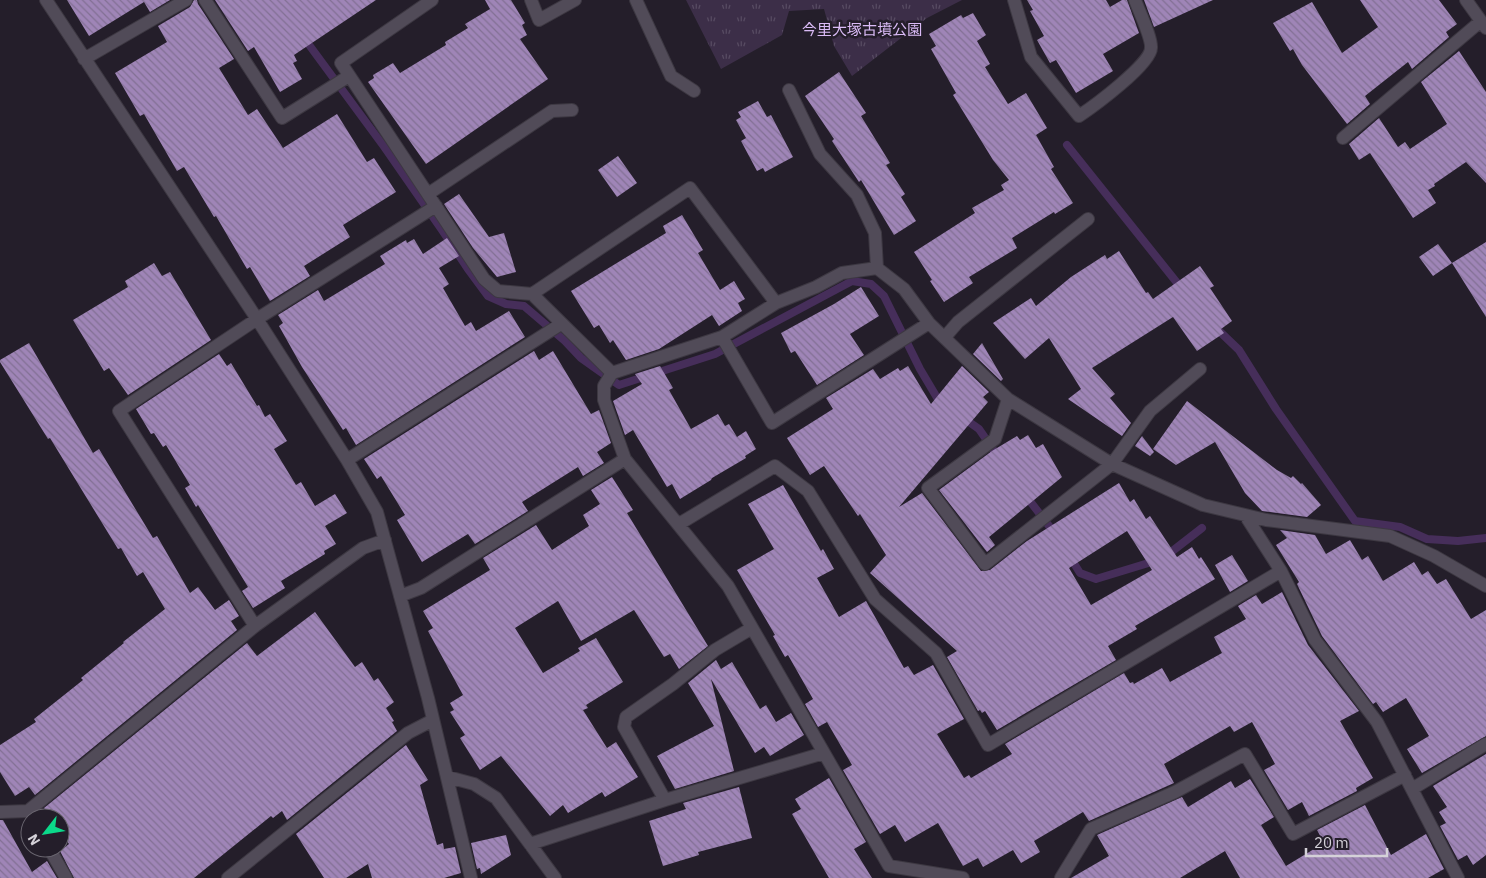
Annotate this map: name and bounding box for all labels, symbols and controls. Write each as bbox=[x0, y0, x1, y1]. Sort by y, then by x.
park label: 今里大塚古墳公園 bbox=[802, 20, 922, 39]
north arrow bbox=[20, 808, 70, 858]
scale bar bbox=[1306, 826, 1387, 858]
text: N bbox=[24, 831, 44, 849]
text: 20 m bbox=[1314, 833, 1349, 852]

